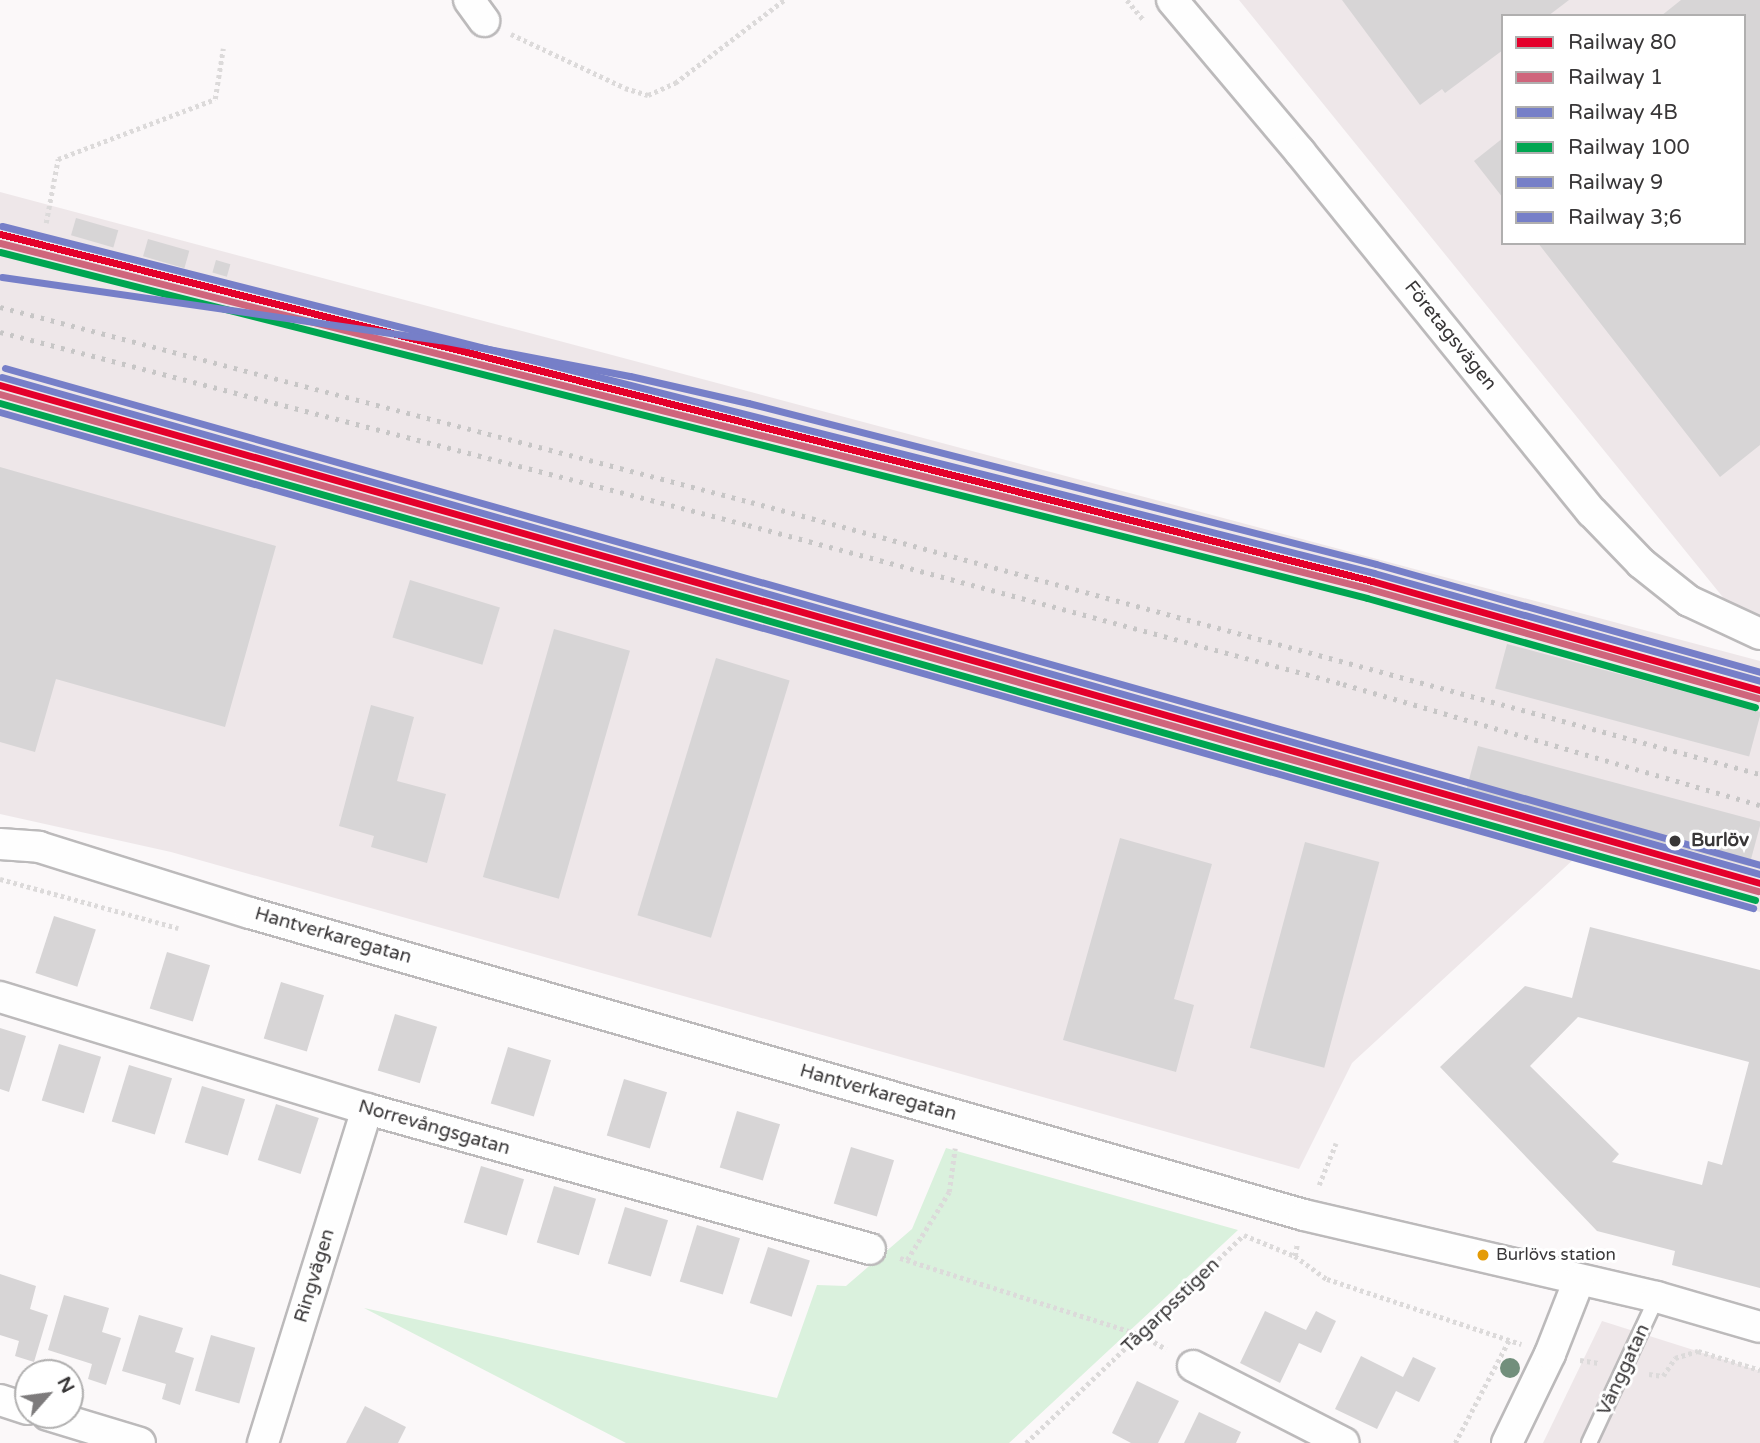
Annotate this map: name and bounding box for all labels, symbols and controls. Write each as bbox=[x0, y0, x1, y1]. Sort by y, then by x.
legend bbox=[1501, 14, 1746, 245]
text: Railway 80 bbox=[1568, 30, 1676, 55]
text: Railway 1 bbox=[1568, 65, 1663, 90]
text: Railway 4B bbox=[1568, 100, 1678, 125]
text: Railway 100 bbox=[1568, 135, 1690, 160]
text: Railway 9 bbox=[1568, 170, 1663, 195]
text: Railway 3;6 bbox=[1568, 205, 1682, 230]
street label: Företagsvägen bbox=[1399, 277, 1501, 395]
place label: Burlöv bbox=[1691, 830, 1749, 852]
marker: Burlöv bbox=[1665, 831, 1685, 851]
street label: Hantverkaregatan bbox=[252, 903, 414, 969]
street label: Hantverkaregatan bbox=[797, 1060, 959, 1126]
street label: Norrevångsgatan bbox=[356, 1095, 512, 1161]
street label: Ringvägen bbox=[290, 1226, 340, 1326]
place label: Burlövs station bbox=[1496, 1245, 1616, 1265]
marker: Burlövs station bbox=[1476, 1248, 1490, 1262]
street label: Tågarpsstigen bbox=[1117, 1254, 1225, 1358]
street label: Vånggatan bbox=[1593, 1321, 1655, 1419]
north arrow bbox=[14, 1359, 84, 1429]
text: N bbox=[52, 1373, 79, 1397]

